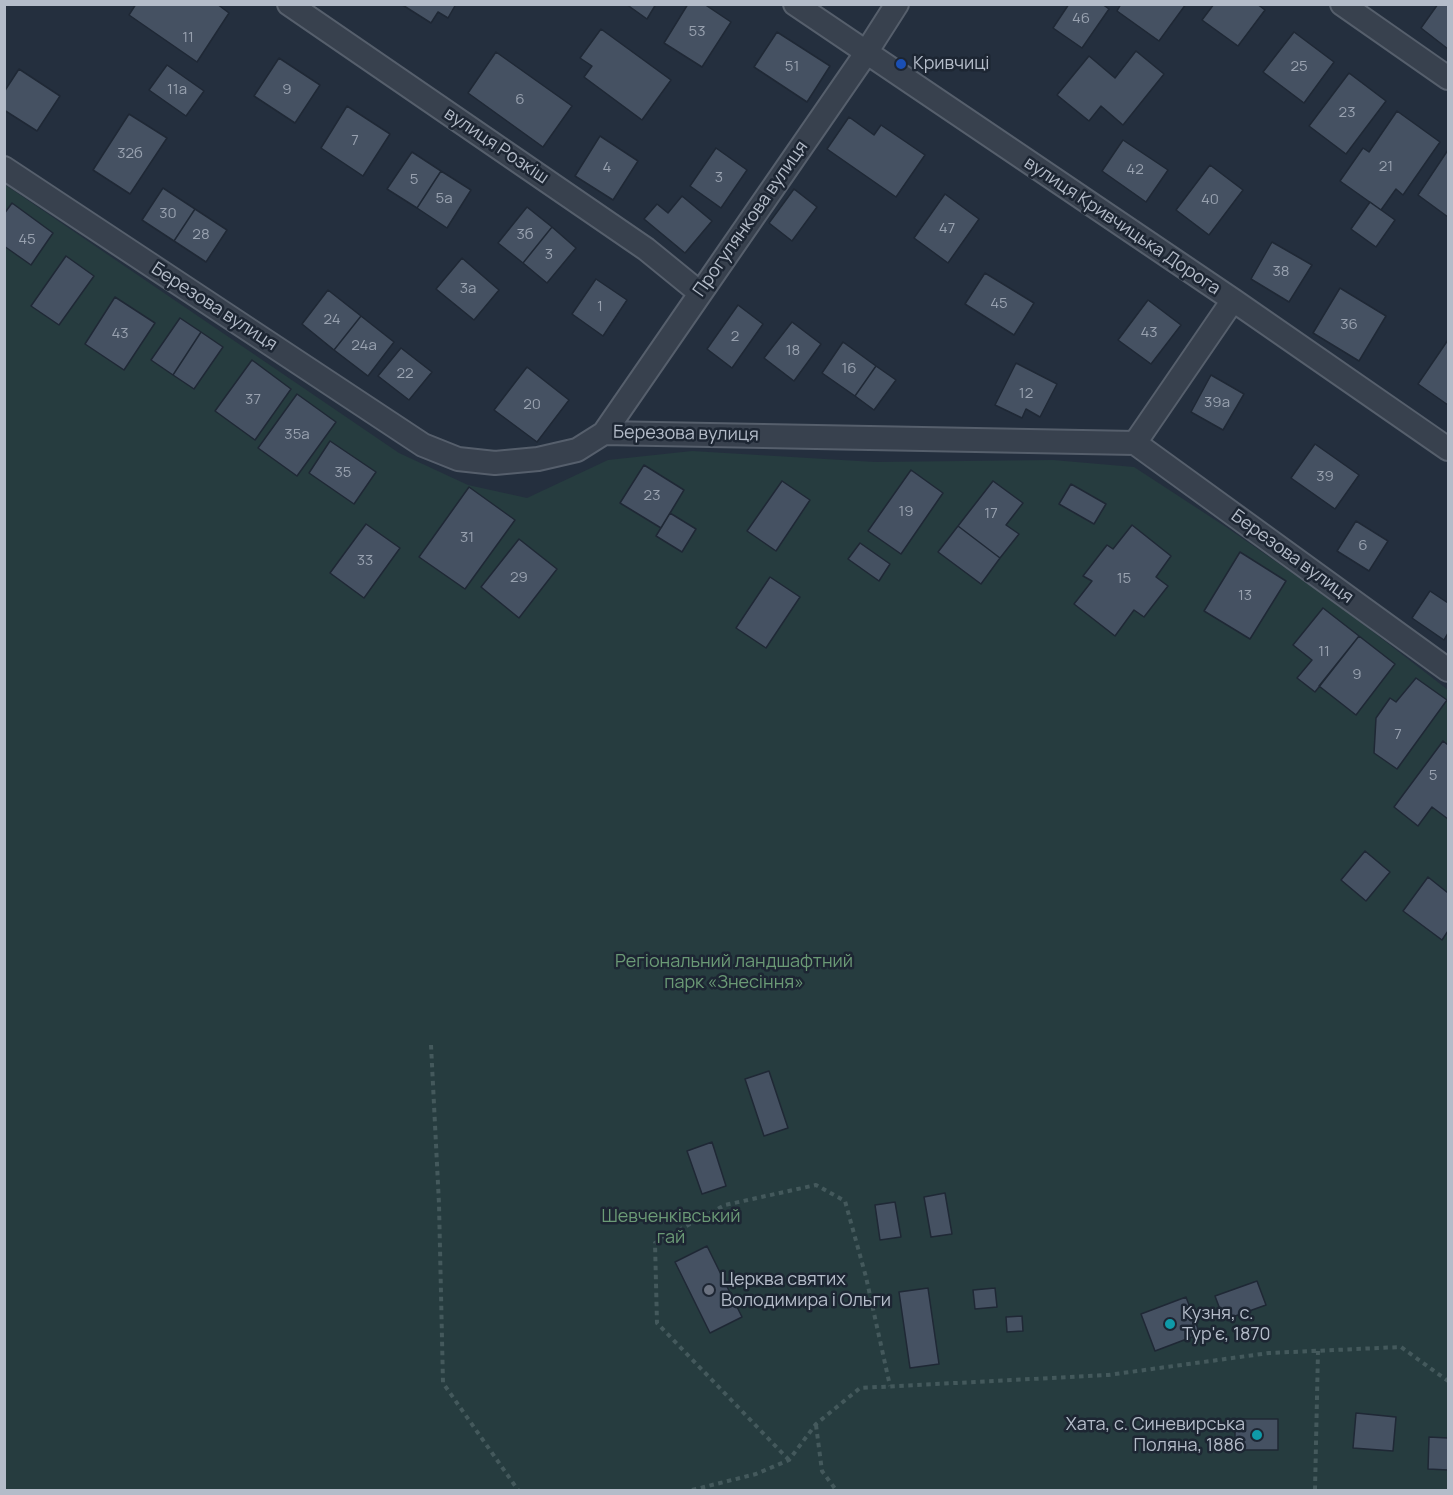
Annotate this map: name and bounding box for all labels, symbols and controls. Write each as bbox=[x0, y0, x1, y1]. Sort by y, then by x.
house number: 46 bbox=[1072, 10, 1090, 28]
house number: 53 bbox=[689, 23, 705, 41]
house number: 11 bbox=[182, 29, 194, 47]
place label: Кривчиці bbox=[913, 53, 990, 75]
marker: Кривчиці bbox=[894, 57, 908, 71]
house number: 51 bbox=[785, 58, 799, 76]
house number: 25 bbox=[1290, 58, 1308, 76]
house number: 11а bbox=[167, 81, 187, 99]
house number: 9 bbox=[282, 81, 292, 99]
house number: 6 bbox=[515, 91, 525, 109]
street label: вулиця Розкіш bbox=[440, 103, 552, 189]
house number: 23 bbox=[1339, 104, 1355, 122]
house number: 7 bbox=[351, 132, 359, 150]
street label: Прогулянкова вулиця bbox=[689, 137, 813, 301]
house number: 32б bbox=[117, 145, 143, 163]
street label: вулиця Кривчицька Дорога bbox=[1020, 152, 1224, 300]
house number: 21 bbox=[1379, 158, 1393, 176]
house number: 4 bbox=[603, 159, 611, 177]
house number: 42 bbox=[1126, 161, 1144, 179]
house number: 3 bbox=[715, 169, 723, 187]
house number: 5 bbox=[410, 171, 418, 189]
house number: 5а bbox=[436, 190, 452, 208]
house number: 40 bbox=[1201, 191, 1219, 209]
house number: 30 bbox=[159, 205, 177, 223]
house number: 47 bbox=[939, 220, 955, 238]
house number: 28 bbox=[192, 226, 210, 244]
house number: 3б bbox=[516, 226, 534, 244]
house number: 45 bbox=[18, 231, 36, 249]
house number: 3 bbox=[545, 246, 553, 264]
street label: Березова вулиця bbox=[147, 258, 281, 356]
house number: 38 bbox=[1272, 263, 1290, 281]
house number: 3а bbox=[460, 280, 476, 298]
house number: 45 bbox=[990, 295, 1008, 313]
house number: 1 bbox=[597, 298, 603, 316]
house number: 24 bbox=[323, 311, 341, 329]
house number: 36 bbox=[1340, 316, 1358, 334]
house number: 43 bbox=[1140, 324, 1158, 342]
house number: 43 bbox=[111, 325, 129, 343]
house number: 2 bbox=[731, 328, 739, 346]
house number: 24а bbox=[351, 337, 377, 355]
house number: 18 bbox=[786, 342, 800, 360]
house number: 16 bbox=[841, 360, 857, 378]
house number: 22 bbox=[396, 365, 414, 383]
house number: 12 bbox=[1019, 385, 1033, 403]
house number: 37 bbox=[245, 391, 261, 409]
house number: 39а bbox=[1204, 394, 1230, 412]
house number: 20 bbox=[523, 396, 541, 414]
street label: Березова вулиця bbox=[613, 422, 759, 446]
house number: 35а bbox=[284, 426, 310, 444]
house number: 35 bbox=[335, 464, 351, 482]
house number: 39 bbox=[1316, 468, 1334, 486]
house number: 23 bbox=[644, 487, 660, 505]
house number: 19 bbox=[898, 503, 914, 521]
house number: 17 bbox=[984, 505, 998, 523]
street label: Березова вулиця bbox=[1227, 505, 1357, 609]
house number: 31 bbox=[460, 529, 474, 547]
house number: 6 bbox=[1358, 537, 1368, 555]
house number: 33 bbox=[357, 552, 373, 570]
house number: 29 bbox=[510, 569, 528, 587]
house number: 15 bbox=[1117, 570, 1131, 588]
house number: 13 bbox=[1238, 587, 1252, 605]
house number: 11 bbox=[1318, 643, 1330, 661]
house number: 9 bbox=[1352, 666, 1362, 684]
house number: 7 bbox=[1394, 726, 1402, 744]
house number: 5 bbox=[1429, 767, 1437, 785]
park label: Регіональний ландшафтний парк «Знесіння» bbox=[615, 951, 853, 994]
park label: Шевченківський гай bbox=[601, 1206, 741, 1248]
place label: Церква святих Володимира і Ольги bbox=[721, 1269, 891, 1312]
marker: Церква святих Володимира і Ольги bbox=[702, 1283, 716, 1297]
place label: Кузня, с. Тур'є, 1870 bbox=[1182, 1303, 1270, 1346]
marker: Кузня, с. Тур'є, 1870 bbox=[1163, 1317, 1177, 1331]
place label: Хата, с. Синевирська Поляна, 1886 bbox=[1066, 1414, 1245, 1456]
marker: Хата, с. Синевирська Поляна, 1886 bbox=[1250, 1428, 1264, 1442]

